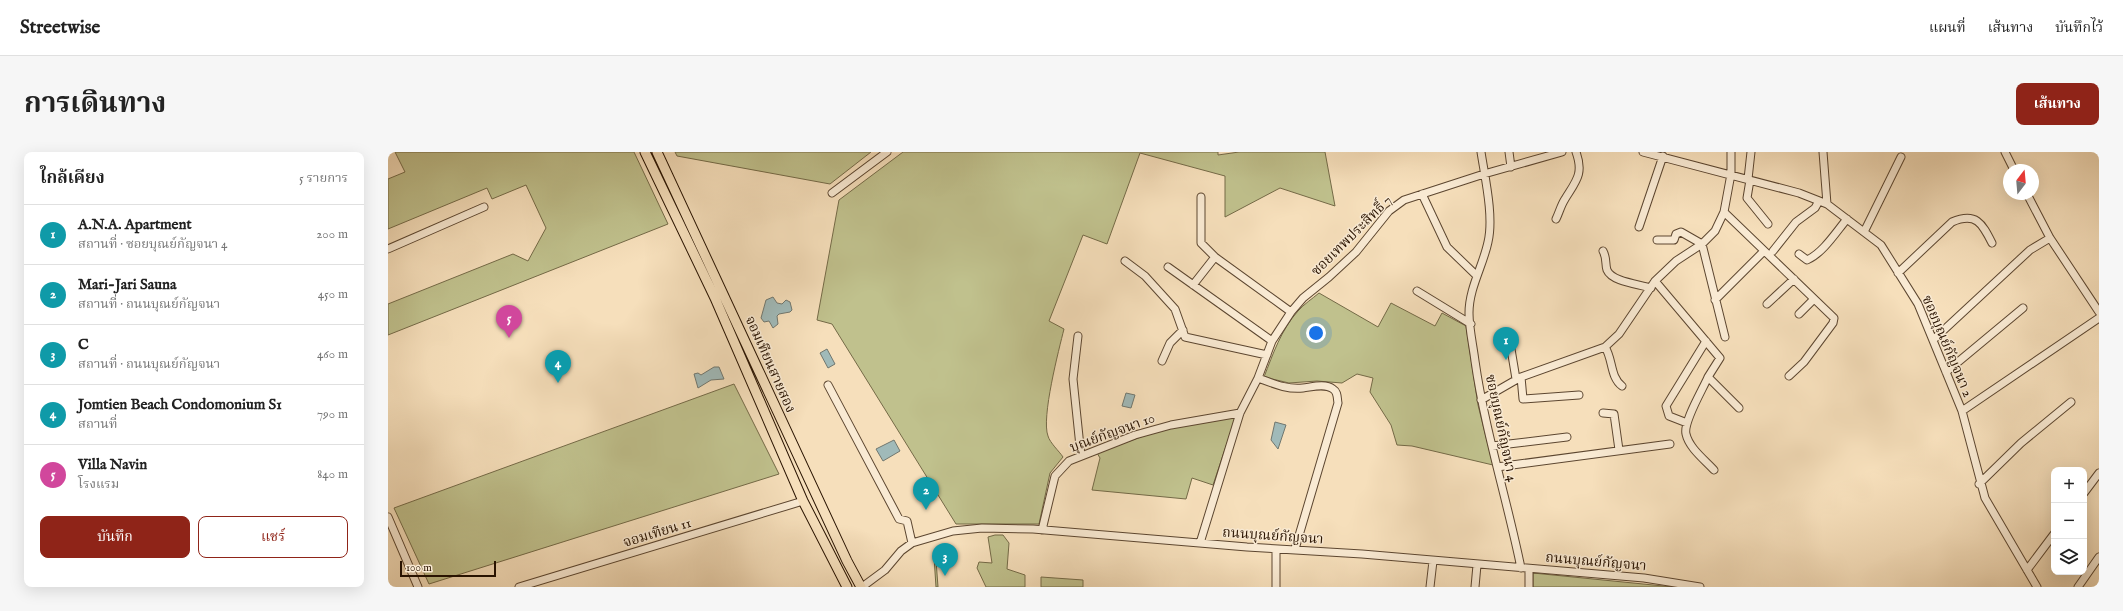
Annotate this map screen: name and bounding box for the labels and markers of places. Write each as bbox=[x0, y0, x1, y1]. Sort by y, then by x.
pin: 5 bbox=[496, 305, 522, 338]
pin: 1 bbox=[1493, 327, 1519, 360]
pin: 4 bbox=[545, 350, 571, 383]
pin: 2 bbox=[913, 477, 939, 510]
pin: 3 bbox=[932, 543, 958, 576]

